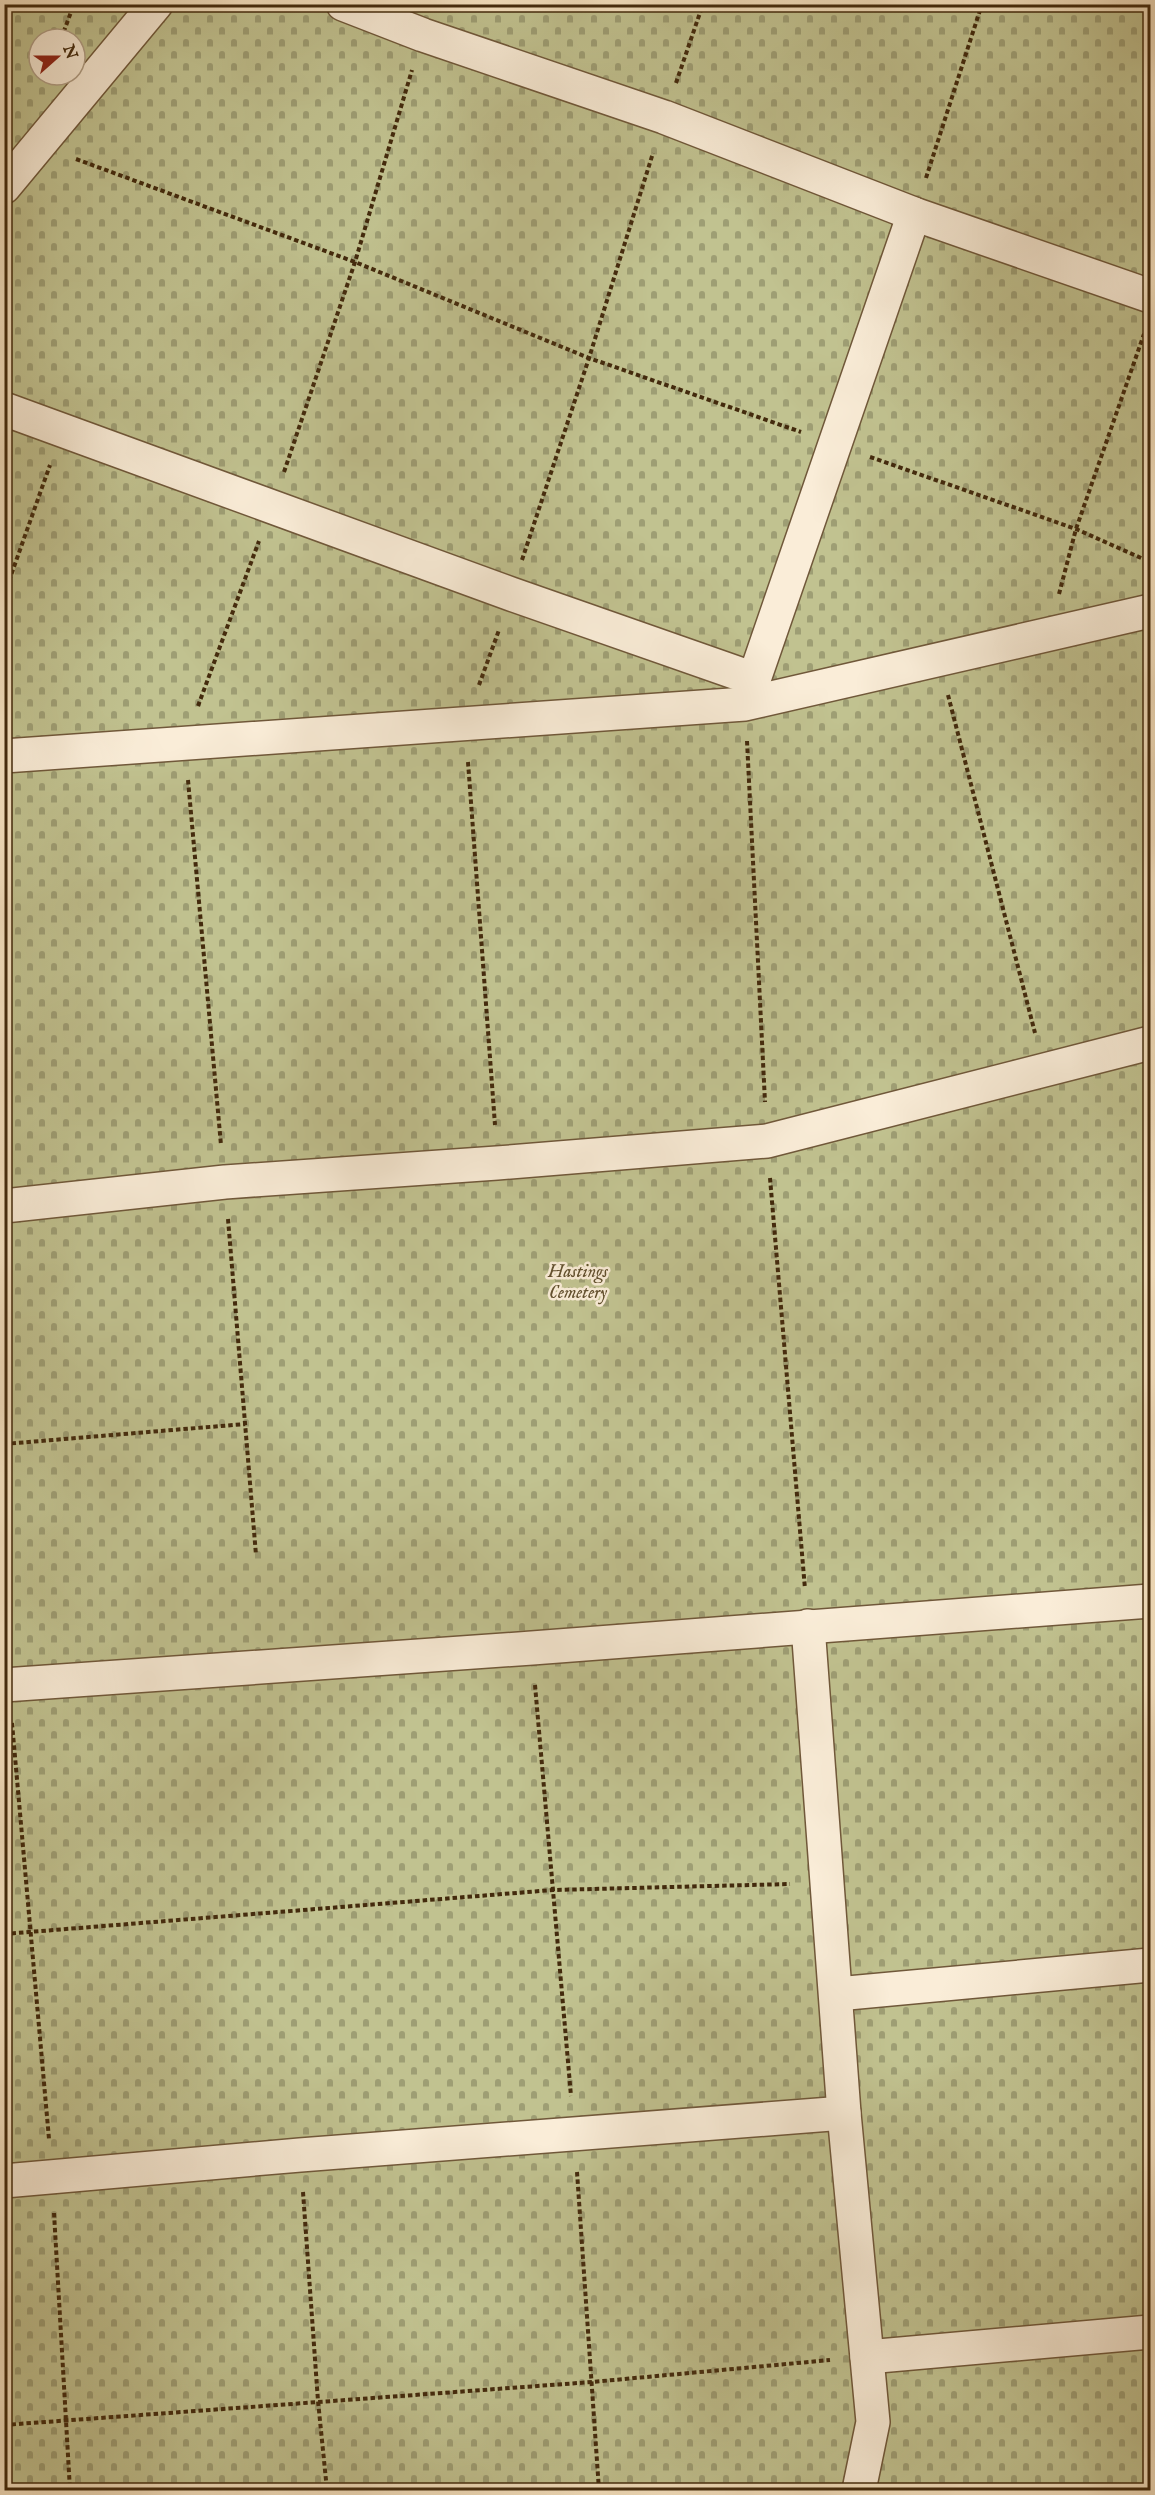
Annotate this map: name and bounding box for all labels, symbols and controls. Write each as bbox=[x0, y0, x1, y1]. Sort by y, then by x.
north arrow bbox=[27, 27, 87, 87]
text: N bbox=[57, 41, 81, 63]
park label: Hastings Cemetery bbox=[547, 1261, 609, 1305]

